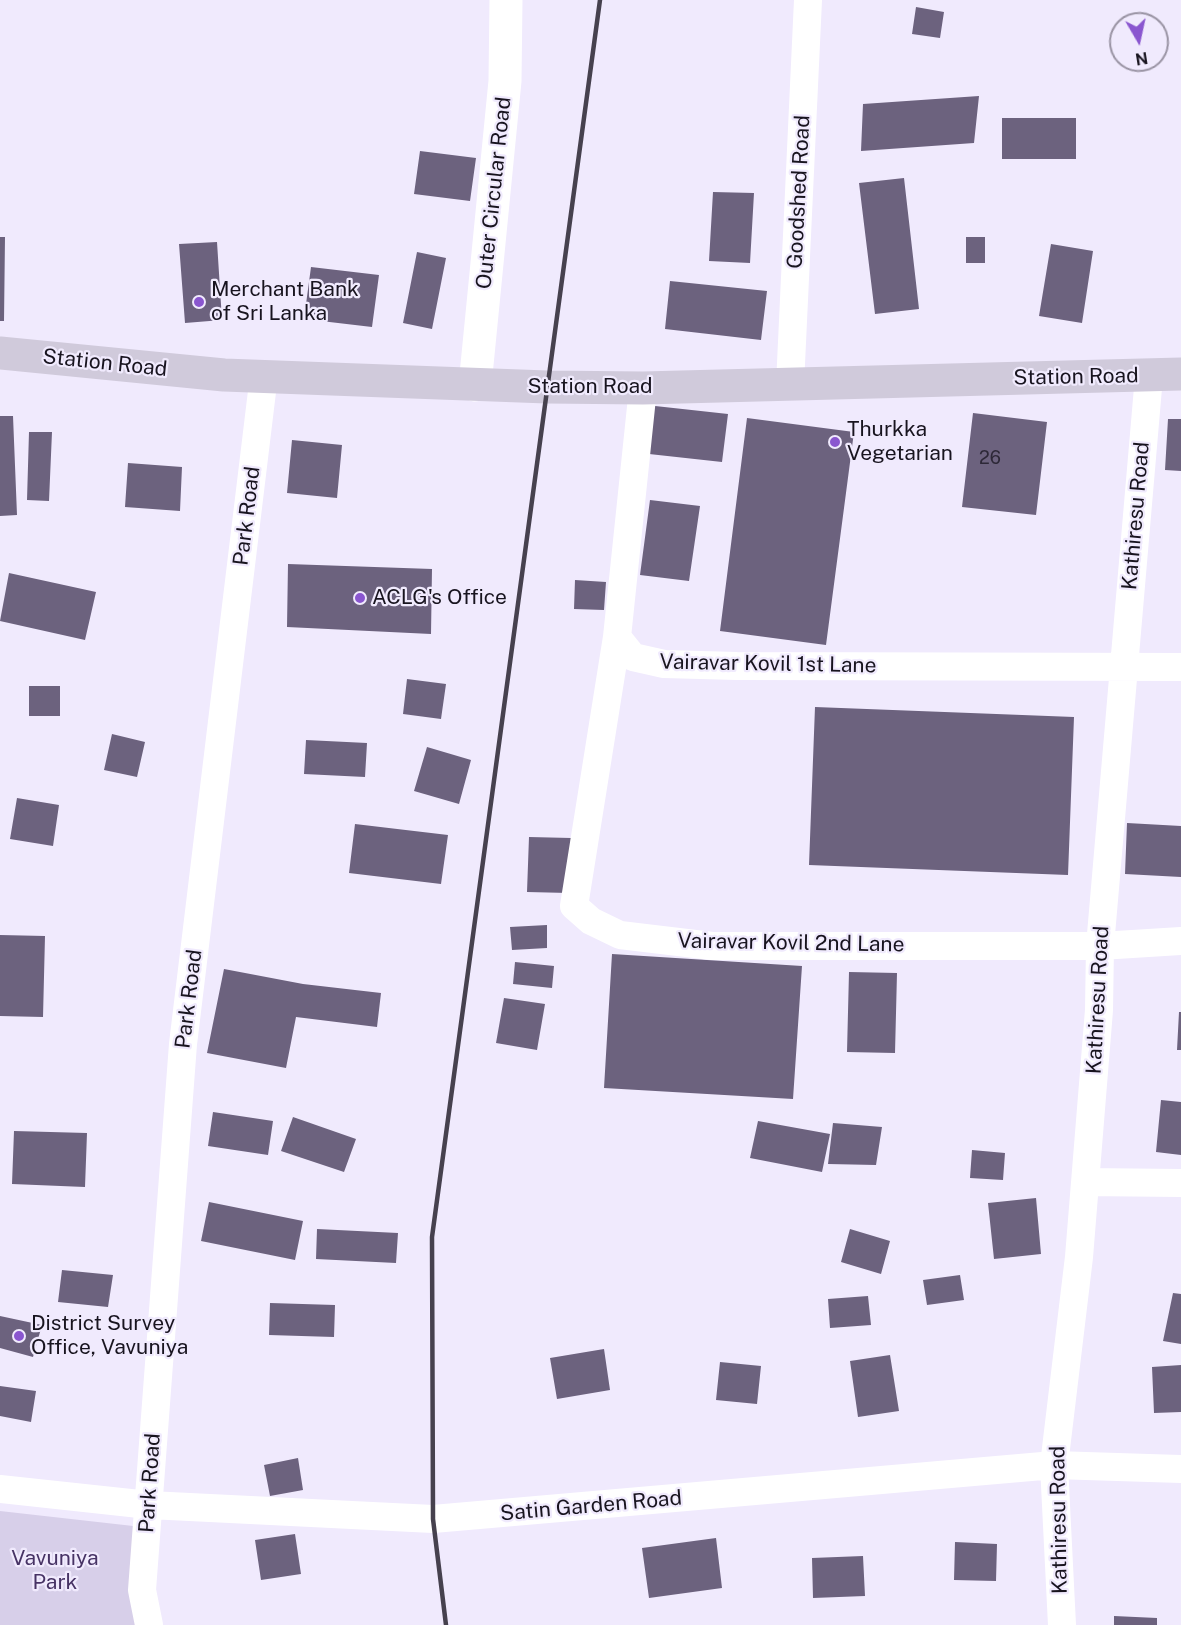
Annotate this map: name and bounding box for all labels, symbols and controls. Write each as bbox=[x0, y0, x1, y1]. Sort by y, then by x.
north arrow bbox=[1109, 12, 1169, 72]
text: N bbox=[1134, 48, 1149, 69]
street label: Outer Circular Road bbox=[471, 96, 517, 290]
street label: Goodshed Road bbox=[782, 115, 816, 269]
place label: Merchant Bank of Sri Lanka bbox=[211, 277, 359, 327]
marker: Merchant Bank of Sri Lanka bbox=[192, 295, 206, 309]
street label: Station Road bbox=[41, 344, 169, 382]
street label: Station Road bbox=[1013, 363, 1139, 391]
street label: Station Road bbox=[527, 374, 653, 400]
place label: Thurkka Vegetarian bbox=[847, 417, 953, 467]
marker: Thurkka Vegetarian bbox=[828, 435, 842, 449]
street label: Kathiresu Road bbox=[1117, 441, 1155, 591]
house number: 26 bbox=[979, 447, 1001, 469]
street label: Park Road bbox=[228, 465, 266, 567]
place label: ACLG's Office bbox=[372, 585, 507, 611]
marker: ACLG's Office bbox=[353, 591, 367, 605]
street label: Vairavar Kovil 1st Lane bbox=[659, 650, 877, 678]
street label: Kathiresu Road bbox=[1082, 925, 1114, 1075]
street label: Vairavar Kovil 2nd Lane bbox=[677, 928, 905, 958]
street label: Park Road bbox=[170, 948, 208, 1050]
place label: District Survey Office, Vavuniya bbox=[31, 1311, 188, 1361]
marker: District Survey Office, Vavuniya bbox=[12, 1329, 26, 1343]
street label: Park Road bbox=[134, 1432, 166, 1534]
street label: Kathiresu Road bbox=[1045, 1446, 1073, 1594]
street label: Satin Garden Road bbox=[499, 1486, 683, 1526]
park label: Vavuniya Park bbox=[11, 1546, 99, 1596]

